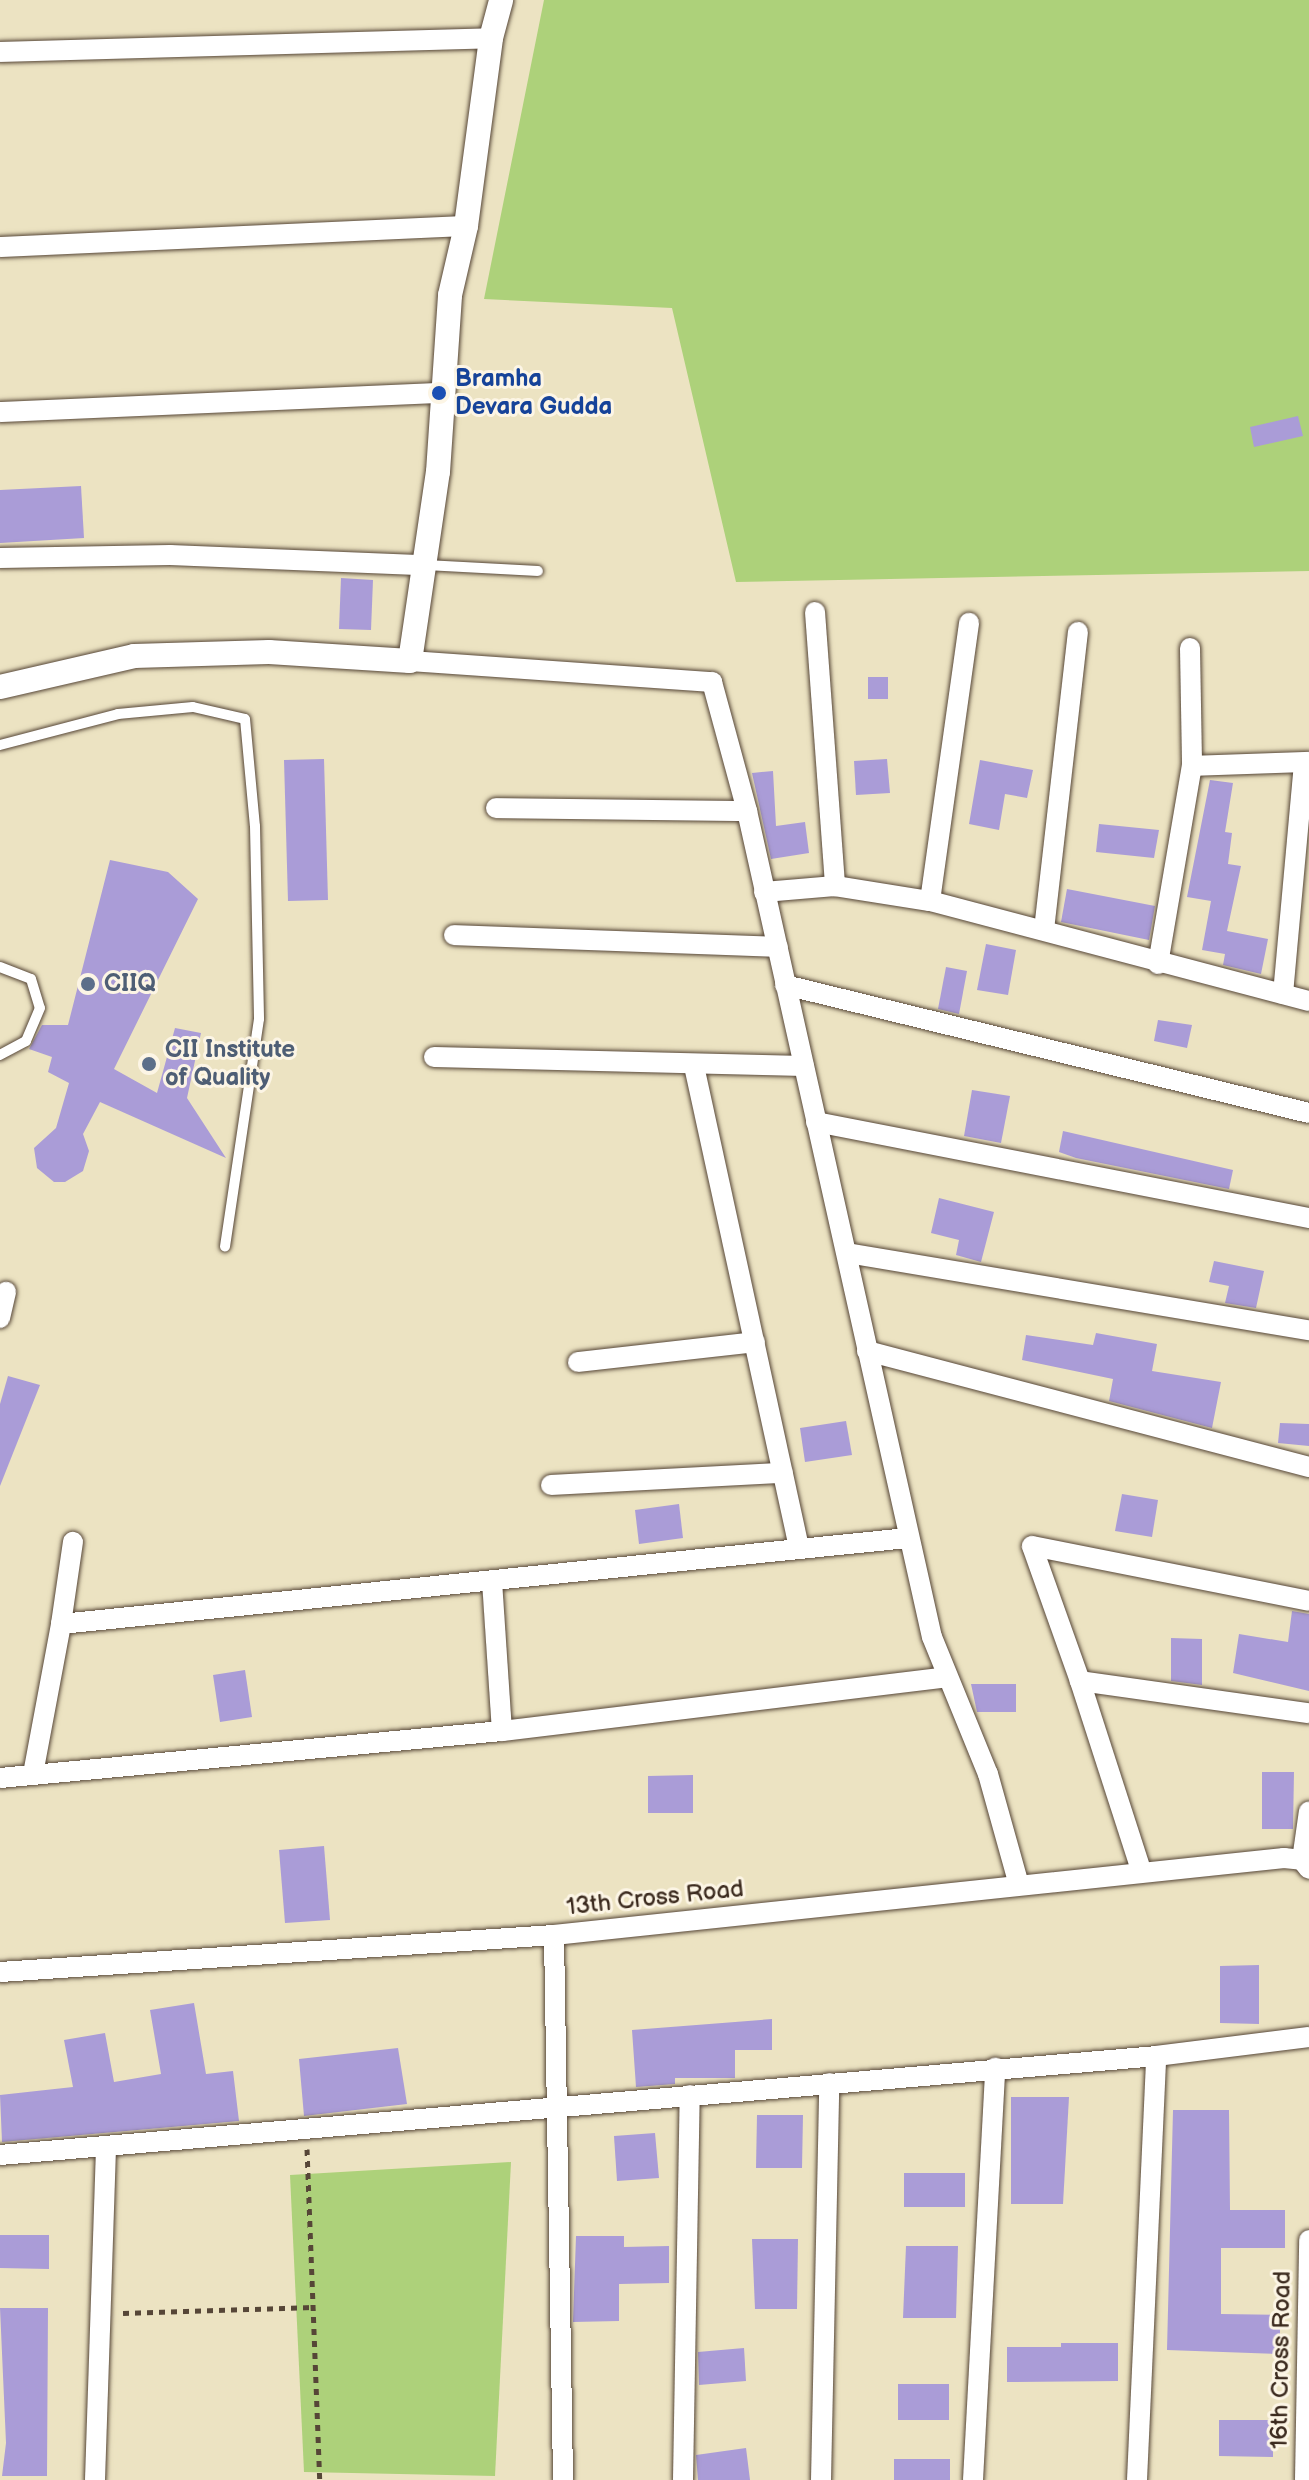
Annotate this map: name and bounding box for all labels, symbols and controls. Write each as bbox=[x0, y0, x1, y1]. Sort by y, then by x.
place label: Bramha Devara Gudda bbox=[455, 365, 612, 421]
marker: Bramha Devara Gudda bbox=[430, 384, 448, 402]
place label: CIIQ bbox=[104, 970, 156, 998]
marker: CIIQ bbox=[79, 975, 97, 993]
place label: CII Institute of Quality bbox=[165, 1036, 295, 1092]
marker: CII Institute of Quality bbox=[140, 1055, 158, 1073]
street label: 13th Cross Road bbox=[565, 1874, 745, 1922]
street label: 16th Cross Road bbox=[1265, 2271, 1297, 2449]

